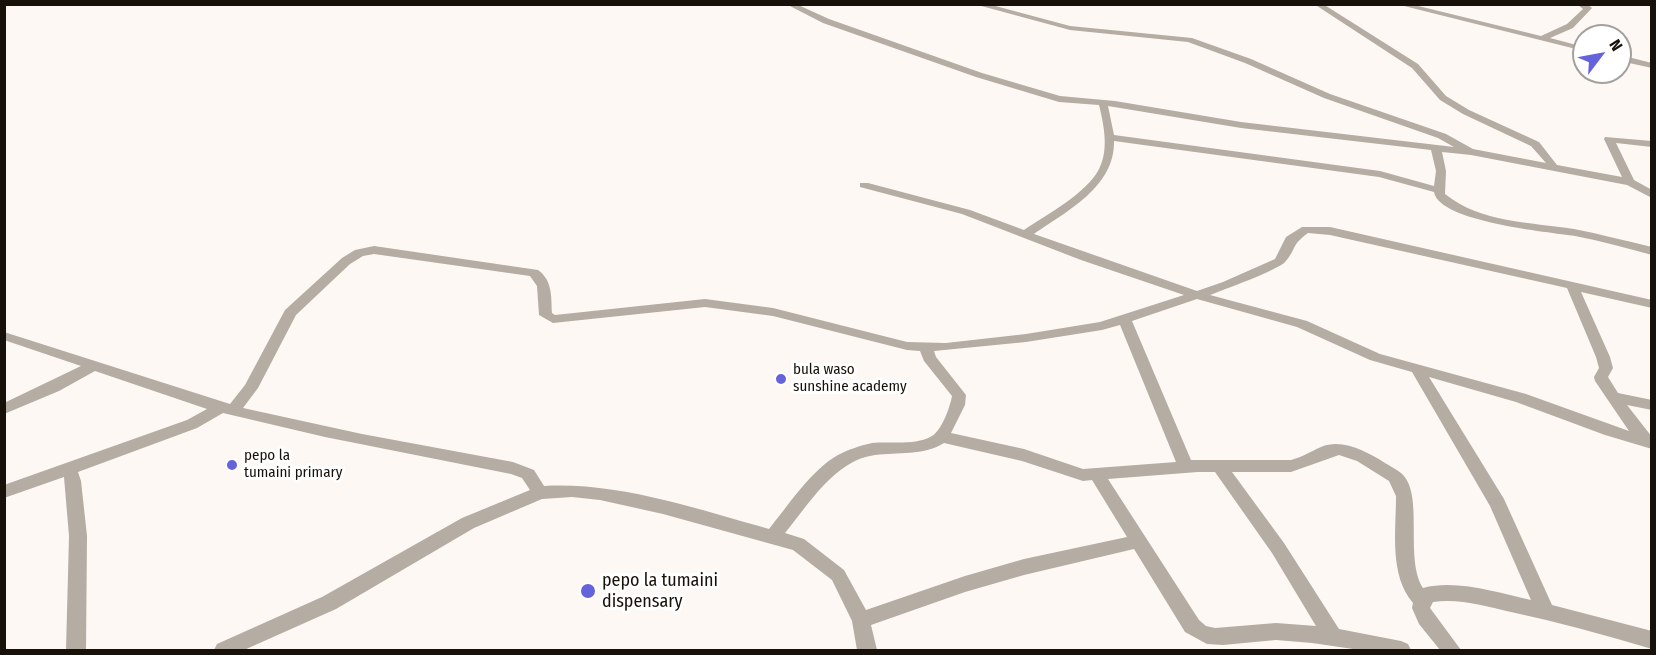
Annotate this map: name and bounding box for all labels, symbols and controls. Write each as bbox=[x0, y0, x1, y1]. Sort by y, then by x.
north arrow bbox=[1572, 24, 1632, 84]
text: N bbox=[1605, 36, 1627, 54]
place label: bula waso sunshine academy bbox=[793, 361, 907, 396]
marker: bula waso sunshine academy bbox=[774, 372, 788, 386]
place label: pepo la tumaini primary bbox=[244, 447, 342, 482]
marker: pepo la tumaini primary bbox=[225, 458, 239, 472]
place label: pepo la tumaini dispensary bbox=[602, 570, 718, 612]
marker: pepo la tumaini dispensary bbox=[579, 582, 597, 600]

